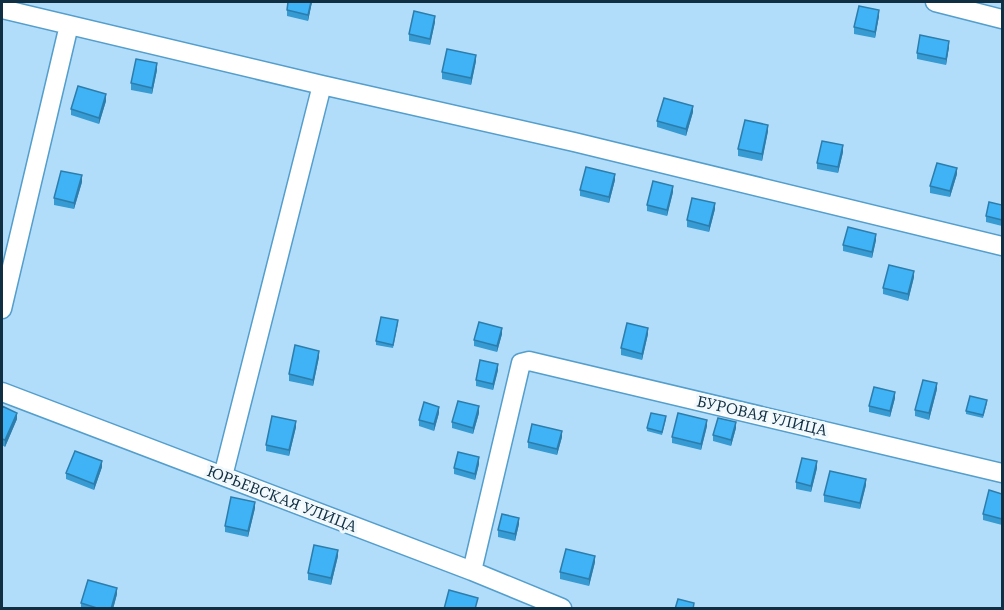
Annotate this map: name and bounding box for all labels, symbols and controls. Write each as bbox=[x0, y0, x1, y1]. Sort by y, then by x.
street label: БУРОВАЯ УЛИЦА bbox=[695, 392, 829, 440]
street label: ЮРЬЕВСКАЯ УЛИЦА bbox=[205, 462, 360, 536]

